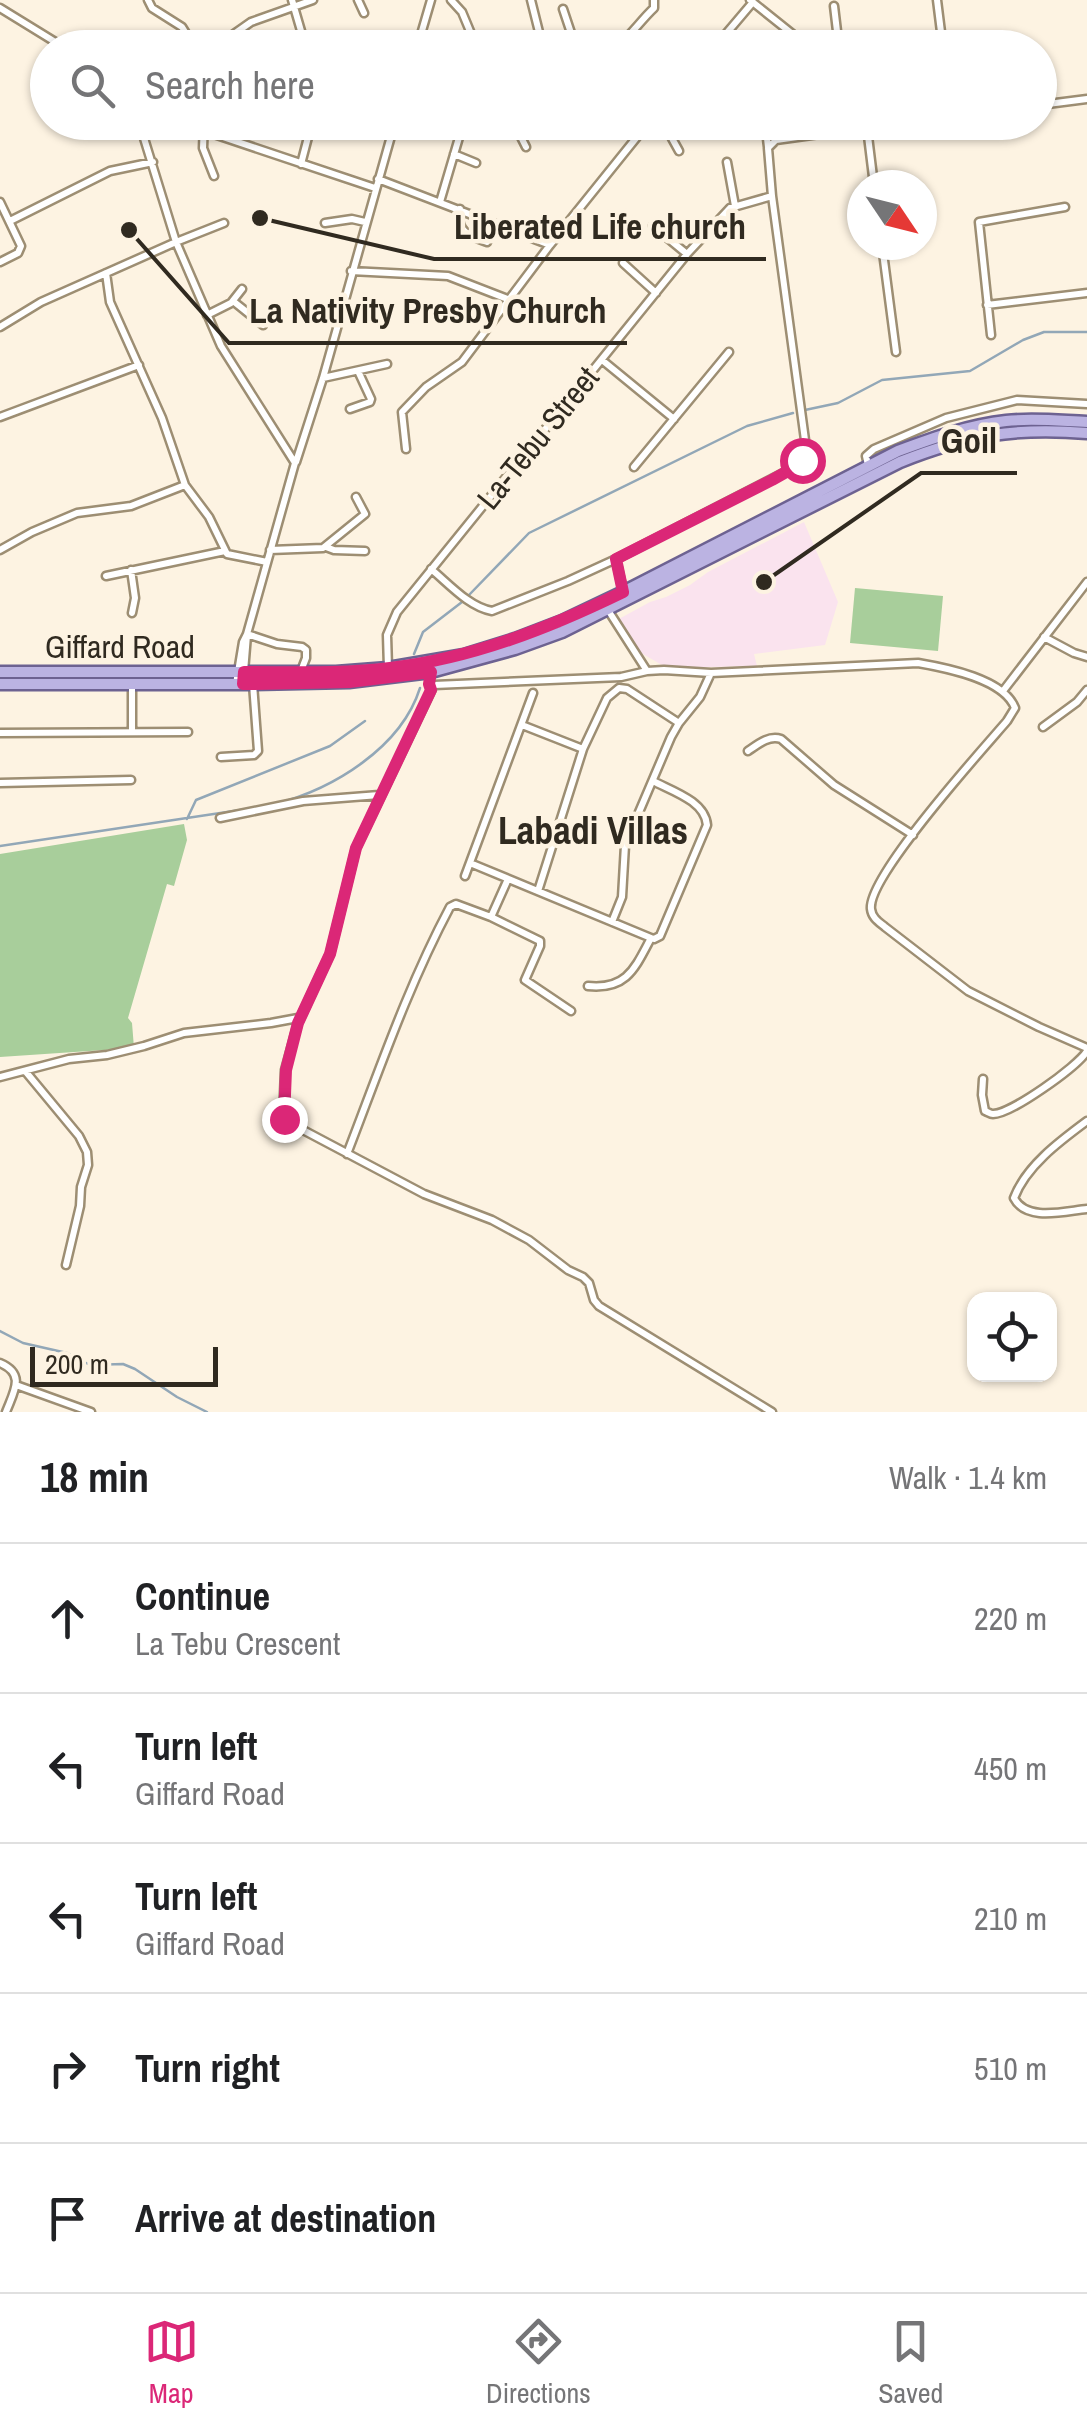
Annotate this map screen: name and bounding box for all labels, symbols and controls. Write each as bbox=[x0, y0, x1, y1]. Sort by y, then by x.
search box bbox=[30, 30, 1057, 140]
icon: search bbox=[65, 58, 120, 113]
text: Search here bbox=[145, 60, 315, 111]
north arrow bbox=[847, 170, 937, 260]
callout: Liberated Life church bbox=[434, 194, 766, 259]
text: Liberated Life church bbox=[454, 203, 746, 250]
callout: La Nativity Presby Church bbox=[229, 278, 627, 343]
text: La Nativity Presby Church bbox=[249, 287, 607, 334]
street label: La-Tebu Street bbox=[467, 357, 608, 518]
callout: Goil bbox=[921, 408, 1017, 473]
text: Goil bbox=[941, 417, 997, 464]
route start bbox=[780, 438, 826, 484]
street label: Giffard Road bbox=[45, 625, 195, 668]
district label: Labadi Villas bbox=[498, 805, 688, 856]
route end bbox=[262, 1097, 308, 1143]
map controls bbox=[967, 1292, 1057, 1382]
button: locate bbox=[967, 1292, 1057, 1382]
scale bar bbox=[30, 1342, 218, 1386]
text: 200 m bbox=[45, 1345, 109, 1383]
text: 18 min bbox=[40, 1449, 149, 1505]
text: Walk · 1.4 km bbox=[889, 1456, 1047, 1499]
text: Continue bbox=[135, 1571, 270, 1622]
icon: ahead bbox=[40, 1591, 95, 1646]
text: 220 m bbox=[974, 1597, 1047, 1640]
text: La Tebu Crescent bbox=[135, 1622, 340, 1665]
text: Turn left bbox=[135, 1721, 257, 1772]
icon: left bbox=[40, 1741, 95, 1796]
text: 450 m bbox=[974, 1747, 1047, 1790]
text: Giffard Road bbox=[135, 1772, 285, 1815]
text: Turn left bbox=[135, 1871, 257, 1922]
icon: left bbox=[40, 1891, 95, 1946]
text: 210 m bbox=[974, 1897, 1047, 1940]
text: Giffard Road bbox=[135, 1922, 285, 1965]
icon: right bbox=[40, 2041, 95, 2096]
text: Turn right bbox=[135, 2043, 280, 2094]
text: 510 m bbox=[974, 2047, 1047, 2090]
icon: arrive bbox=[40, 2191, 95, 2246]
text: Arrive at destination bbox=[135, 2193, 436, 2244]
tab: Map bbox=[144, 2314, 199, 2412]
tab: Directions bbox=[486, 2314, 591, 2412]
tab: Saved bbox=[878, 2314, 943, 2412]

